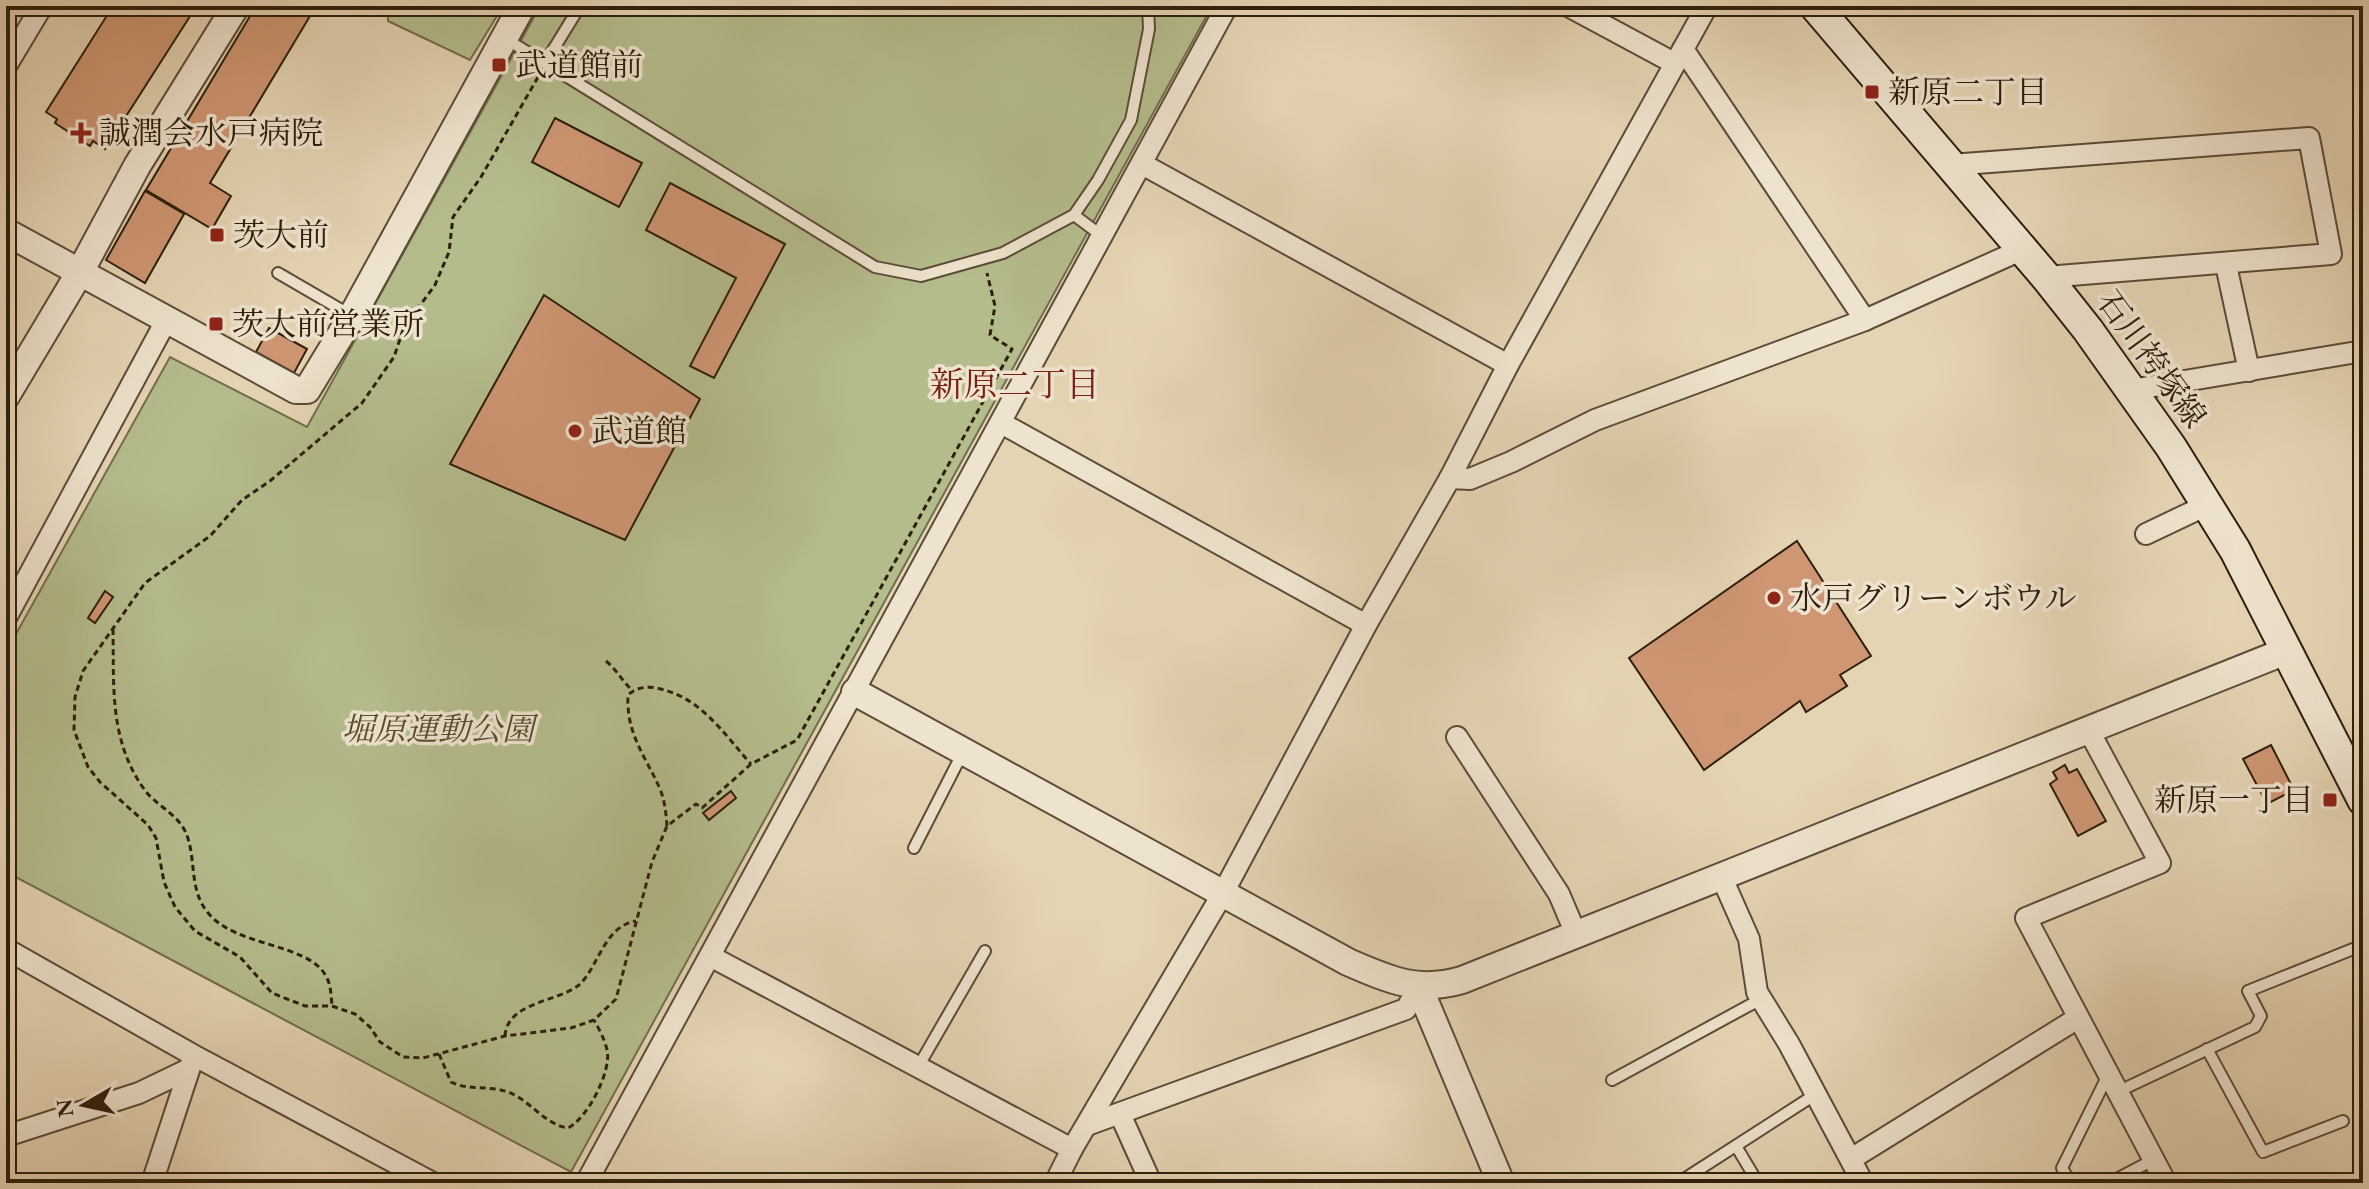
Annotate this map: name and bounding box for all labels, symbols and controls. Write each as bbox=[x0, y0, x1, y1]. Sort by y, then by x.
place label: 武道館前 bbox=[515, 44, 643, 86]
marker: 武道館前 bbox=[490, 56, 508, 74]
place label: 新原二丁目 bbox=[1888, 71, 2048, 113]
marker: 新原二丁目 bbox=[1863, 83, 1881, 101]
place label: 誠潤会水戸病院 bbox=[99, 112, 323, 154]
marker: 誠潤会水戸病院 bbox=[70, 122, 92, 144]
place label: 茨大前 bbox=[233, 214, 329, 256]
marker: 茨大前 bbox=[208, 226, 226, 244]
street label: 石川袴塚線 bbox=[2088, 282, 2216, 436]
place label: 茨大前営業所 bbox=[232, 303, 424, 345]
marker: 茨大前営業所 bbox=[207, 315, 225, 333]
district label: 新原二丁目 bbox=[930, 362, 1100, 406]
place label: 武道館 bbox=[591, 410, 687, 452]
marker: 武道館 bbox=[566, 422, 584, 440]
place label: 水戸グリーンボウル bbox=[1790, 577, 2076, 619]
marker: 水戸グリーンボウル bbox=[1765, 589, 1783, 607]
park label: 堀原運動公園 bbox=[342, 708, 539, 750]
place label: 新原一丁目 bbox=[2154, 779, 2314, 821]
marker: 新原一丁目 bbox=[2321, 791, 2339, 809]
north arrow bbox=[44, 1065, 124, 1145]
text: N bbox=[49, 1097, 80, 1119]

